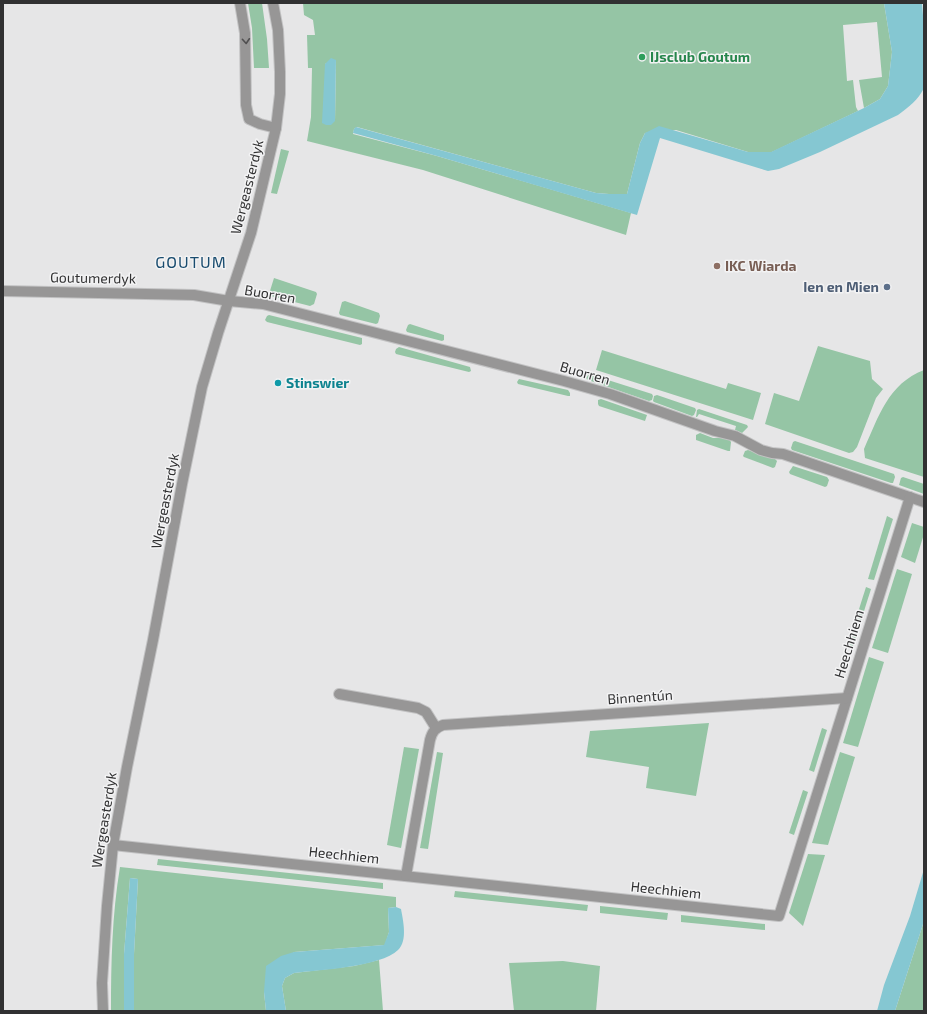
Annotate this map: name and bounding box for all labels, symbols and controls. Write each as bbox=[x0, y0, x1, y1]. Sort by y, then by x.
one-way arrow bbox=[241, 38, 250, 44]
place label: IJsclub Goutum bbox=[650, 48, 750, 65]
marker: IJsclub Goutum bbox=[637, 52, 647, 62]
street label: Wergeasterdyk bbox=[227, 138, 267, 236]
district label: GOUTUM bbox=[155, 252, 227, 271]
place label: IKC Wiarda bbox=[725, 257, 797, 274]
marker: IKC Wiarda bbox=[712, 261, 722, 271]
street label: Goutumerdyk bbox=[50, 268, 136, 287]
place label: Ien en Mien bbox=[803, 278, 879, 295]
street label: Buorren bbox=[243, 281, 297, 306]
marker: Ien en Mien bbox=[882, 282, 892, 292]
street label: Buorren bbox=[558, 357, 612, 388]
place label: Stinswier bbox=[286, 374, 349, 391]
marker: Stinswier bbox=[273, 378, 283, 388]
street label: Wergeasterdyk bbox=[147, 452, 182, 550]
street label: Heechhiem bbox=[830, 608, 867, 680]
street label: Binnentún bbox=[607, 686, 673, 707]
street label: Wergeasterdyk bbox=[88, 771, 119, 869]
street label: Heechhiem bbox=[308, 842, 380, 867]
street label: Heechhiem bbox=[630, 877, 702, 902]

